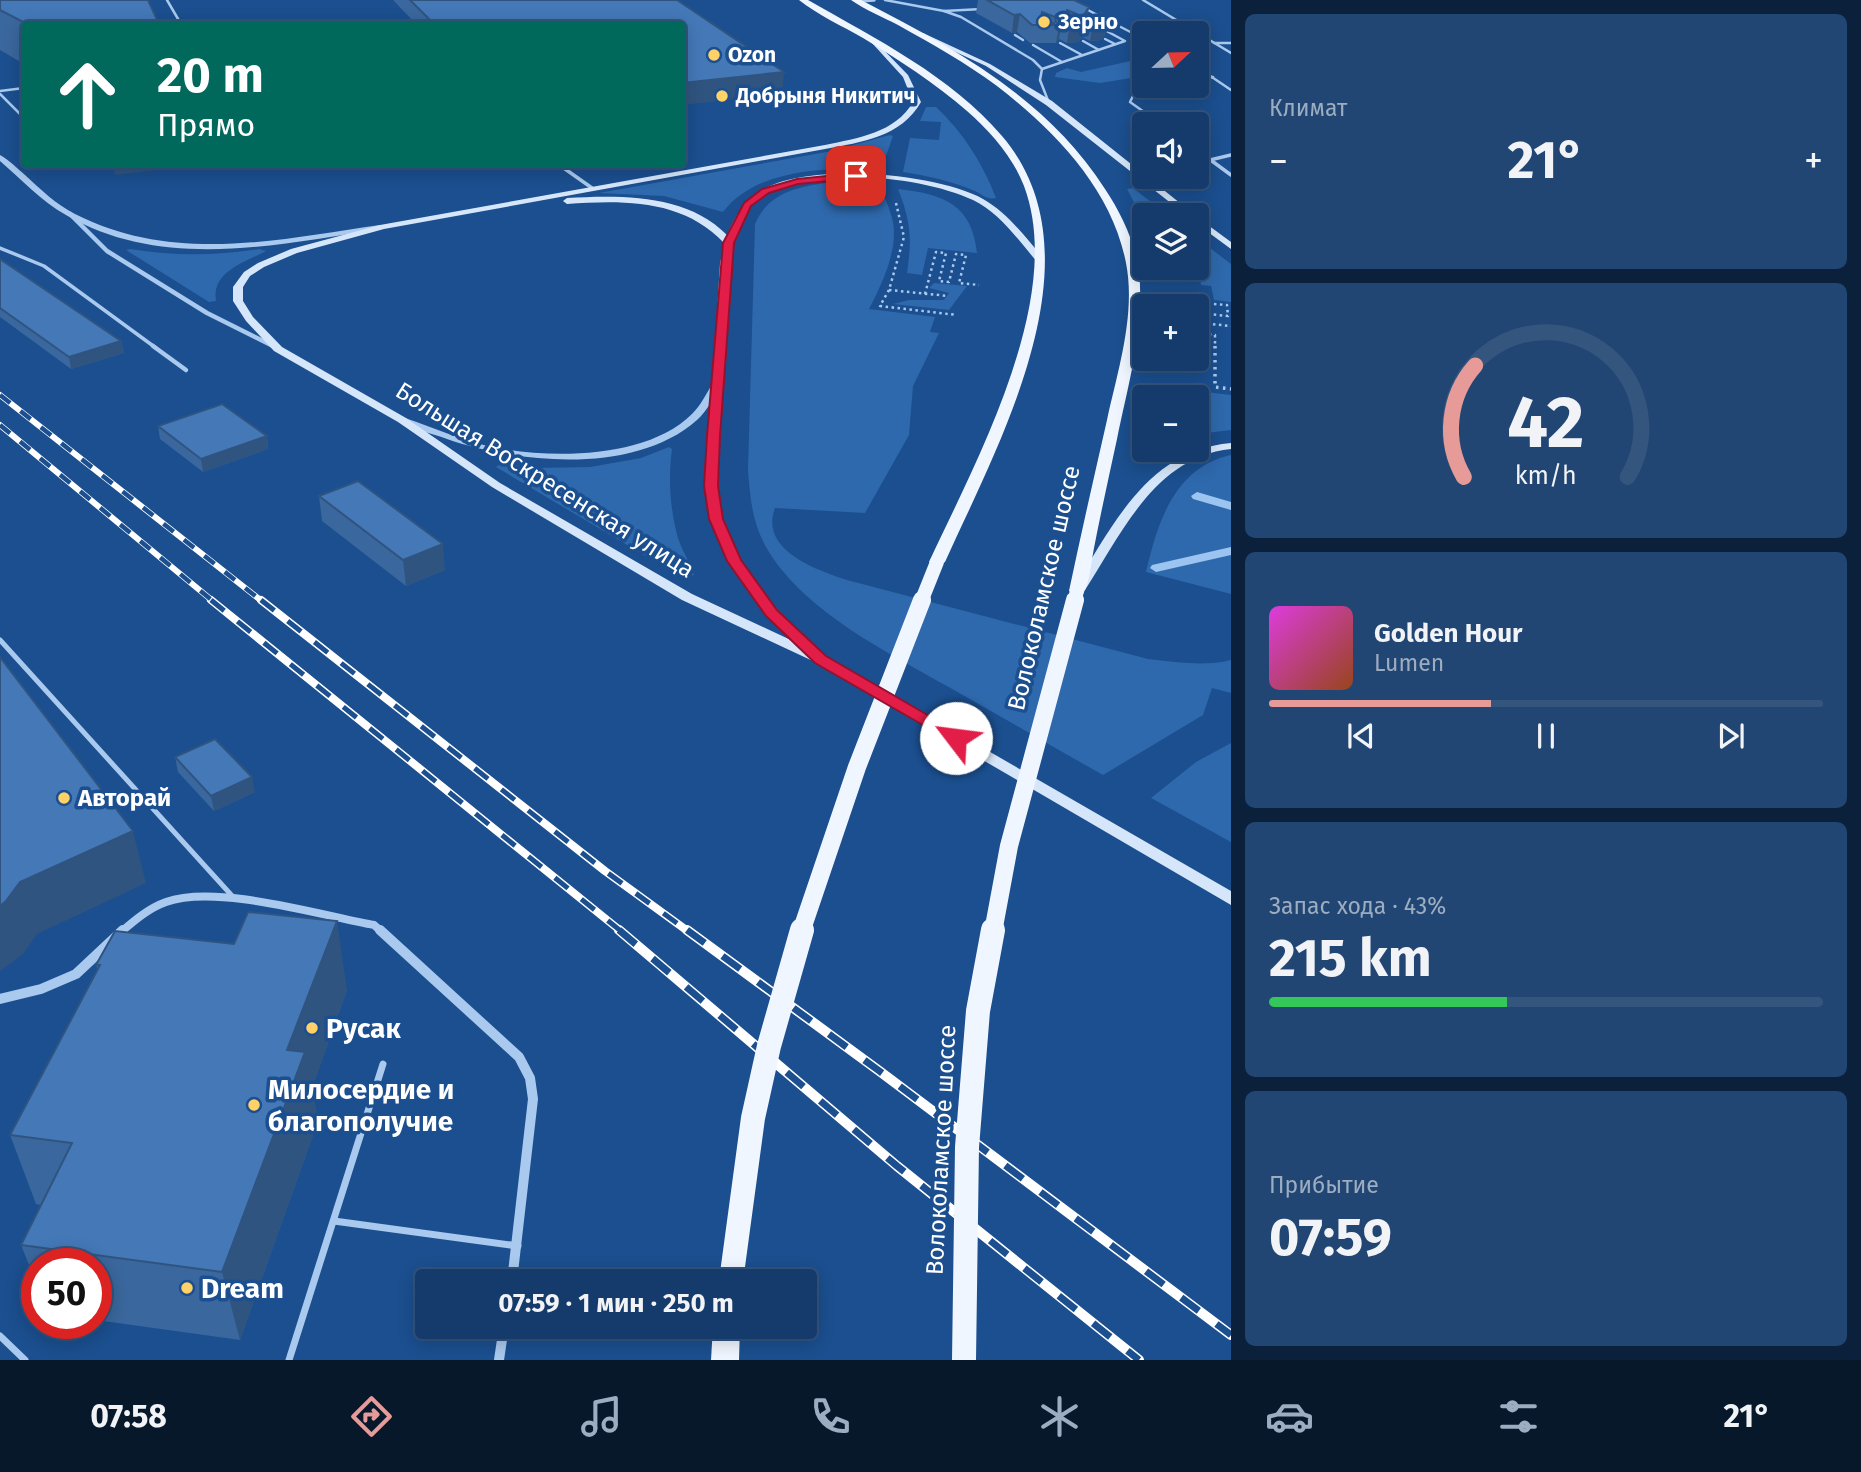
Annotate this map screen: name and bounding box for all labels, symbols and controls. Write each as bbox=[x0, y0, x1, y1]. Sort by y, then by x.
place label: Зерно bbox=[1057, 9, 1118, 35]
marker: Зерно bbox=[1036, 14, 1052, 30]
north arrow bbox=[1132, 21, 1209, 98]
map controls bbox=[1132, 21, 1209, 462]
place label: Ozon bbox=[728, 42, 776, 68]
text: 20 m bbox=[157, 46, 264, 105]
marker: Ozon bbox=[706, 47, 722, 63]
icon: ahead bbox=[42, 49, 133, 140]
place label: Добрыня Никитич bbox=[735, 83, 915, 109]
marker: Добрыня Никитич bbox=[714, 88, 730, 104]
text: Климат bbox=[1269, 94, 1347, 122]
text: Прямо bbox=[157, 106, 255, 144]
button: sound bbox=[1132, 112, 1209, 189]
text: 21° bbox=[1508, 129, 1585, 192]
text: − bbox=[1269, 138, 1288, 184]
text: + bbox=[1804, 138, 1823, 184]
pin bbox=[826, 146, 886, 206]
icon: arrive bbox=[837, 157, 875, 195]
button: layers bbox=[1132, 203, 1209, 280]
button: + bbox=[1132, 294, 1209, 371]
street label: Большая Воскресенская улица bbox=[390, 376, 700, 584]
text: 42 bbox=[1507, 379, 1585, 466]
button: − bbox=[1132, 385, 1209, 462]
text: km/h bbox=[1515, 461, 1577, 491]
street label: Волоколамское шоссе bbox=[1002, 463, 1086, 713]
text: Golden Hour bbox=[1374, 618, 1522, 649]
text: Lumen bbox=[1374, 649, 1444, 677]
position arrow bbox=[919, 701, 993, 775]
icon: previous bbox=[1342, 717, 1380, 755]
icon: pause bbox=[1527, 717, 1565, 755]
icon: next bbox=[1712, 717, 1750, 755]
place label: Авторай bbox=[77, 784, 171, 812]
marker: Авторай bbox=[56, 790, 72, 806]
text: Запас хода · 43% bbox=[1269, 892, 1446, 920]
text: 215 km bbox=[1269, 927, 1432, 990]
place label: Русак bbox=[326, 1012, 401, 1045]
marker: Русак bbox=[304, 1020, 320, 1036]
street label: Волоколамское шоссе bbox=[920, 1024, 962, 1276]
place label: Милосердие и благополучие bbox=[268, 1073, 454, 1138]
marker: Милосердие и благополучие bbox=[246, 1097, 262, 1113]
text: Прибытие bbox=[1269, 1171, 1379, 1199]
text: 07:59 bbox=[1269, 1206, 1392, 1269]
speed limit sign: 50 bbox=[21, 1248, 112, 1339]
place label: Dream bbox=[201, 1272, 284, 1305]
marker: Dream bbox=[179, 1280, 195, 1296]
text: 07:59 · 1 мин · 250 m bbox=[498, 1288, 734, 1319]
icon: directions bbox=[347, 1392, 396, 1441]
icon: music bbox=[577, 1392, 626, 1441]
icon: phone bbox=[806, 1392, 855, 1441]
icon: climate bbox=[1035, 1392, 1084, 1441]
icon: car bbox=[1265, 1392, 1314, 1441]
icon: filters bbox=[1494, 1392, 1543, 1441]
text: 07:58 bbox=[90, 1397, 167, 1435]
text: 21° bbox=[1723, 1397, 1771, 1435]

